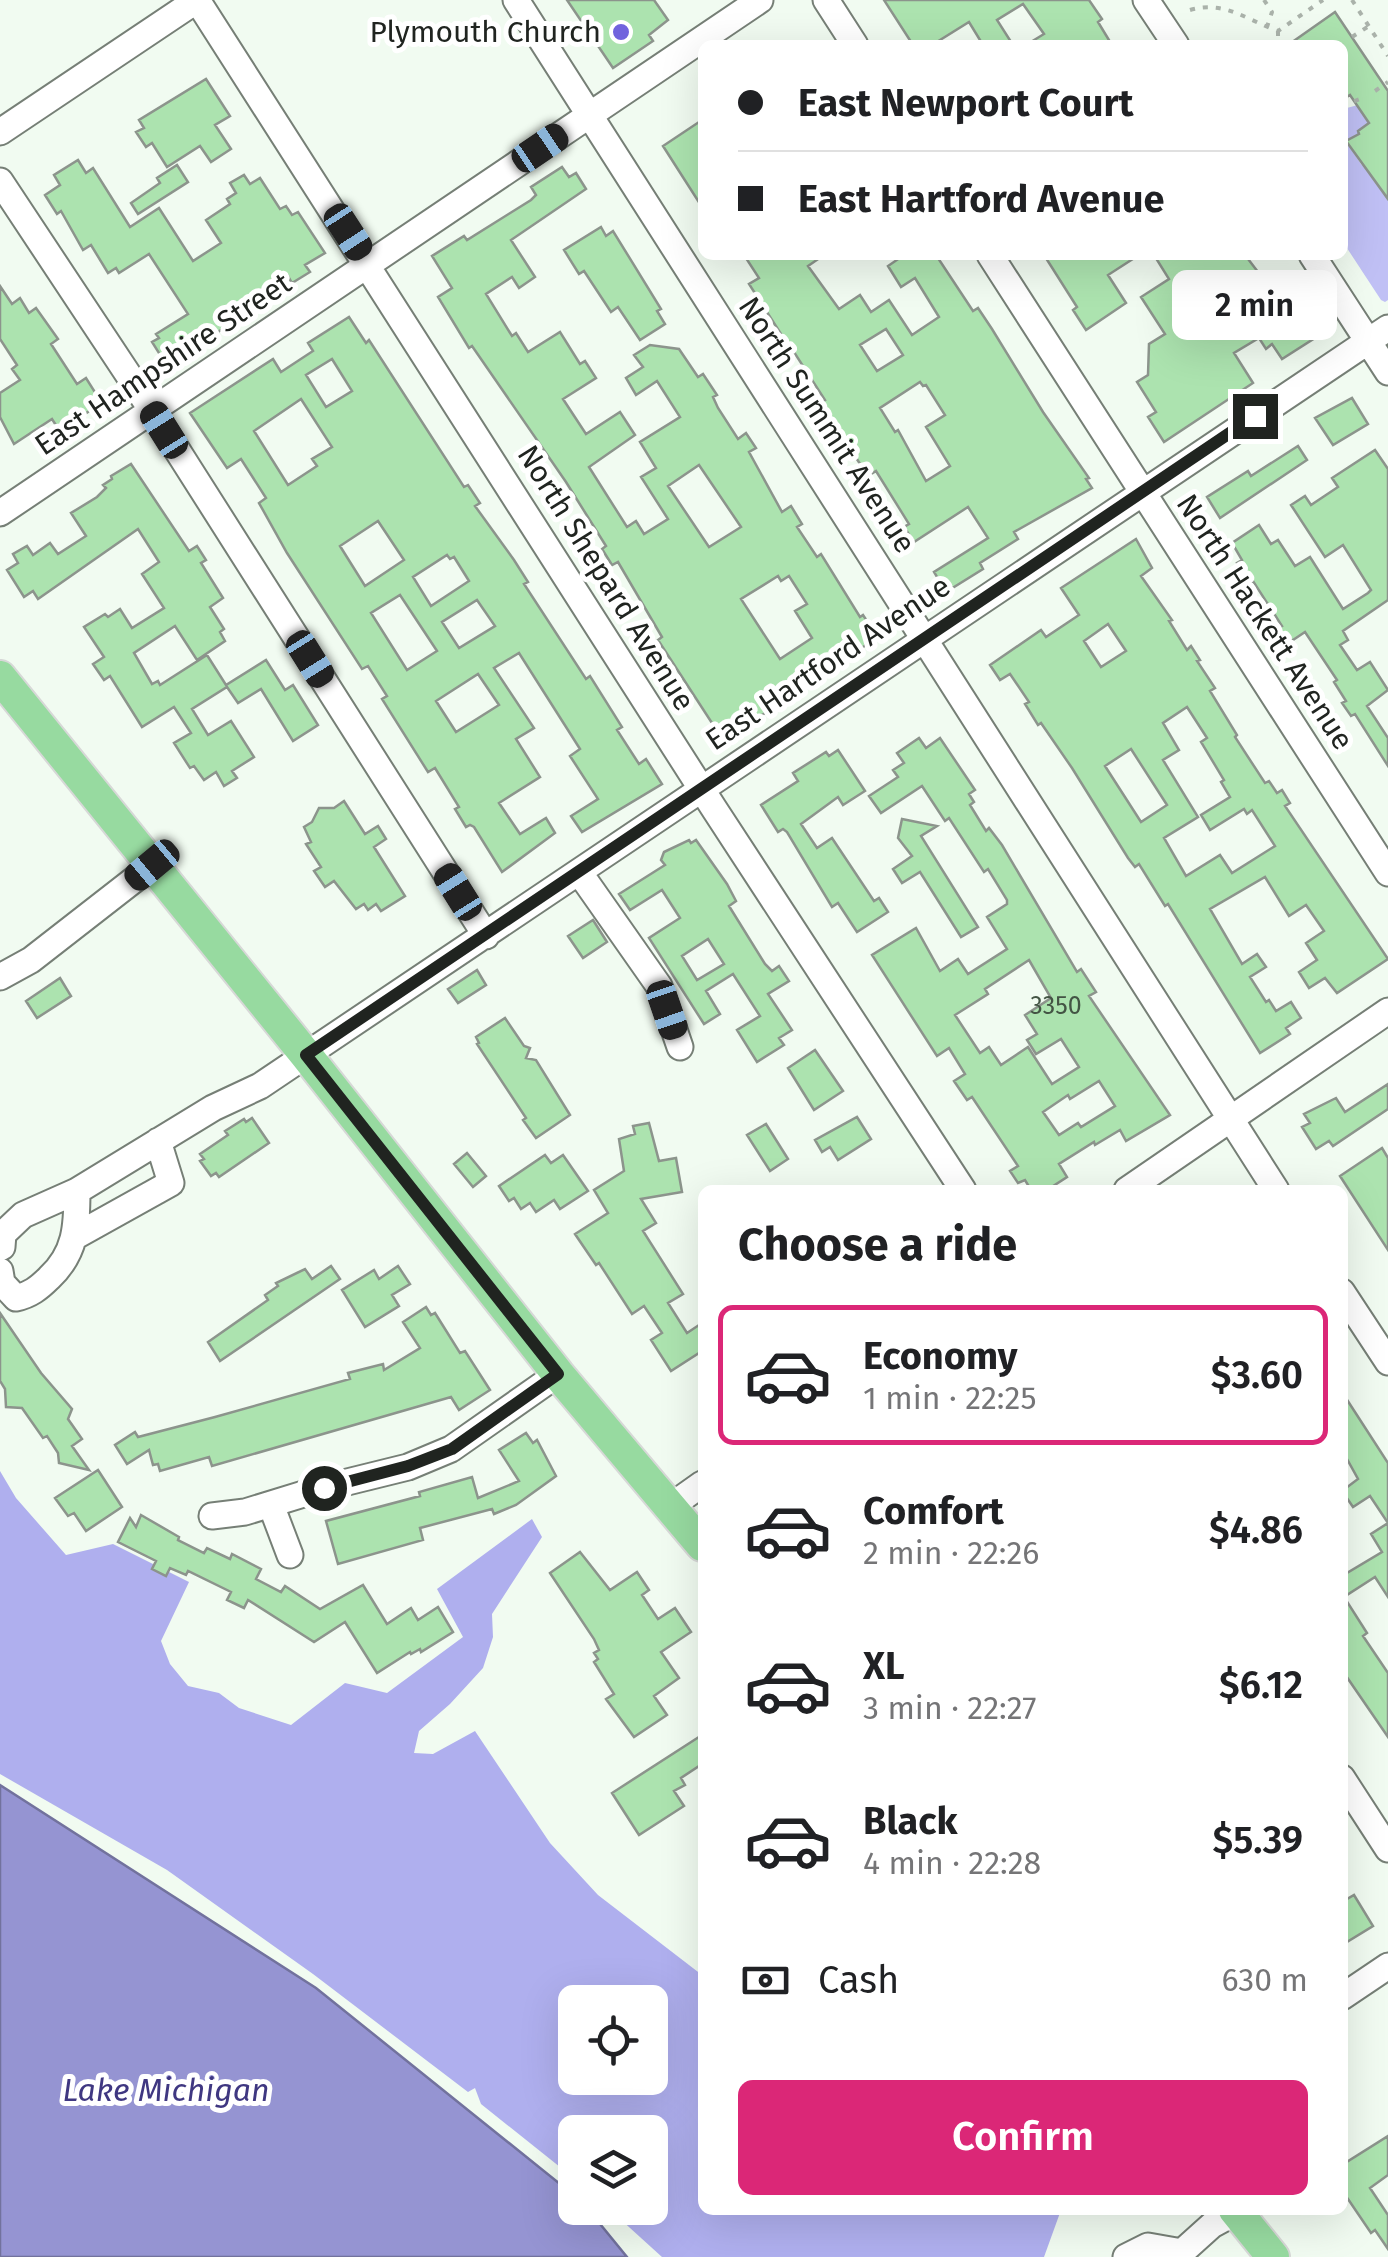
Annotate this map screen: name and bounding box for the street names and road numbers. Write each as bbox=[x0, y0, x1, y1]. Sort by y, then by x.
street label: East Hampshire Street bbox=[28, 265, 298, 463]
street label: North Summit Avenue bbox=[731, 290, 923, 560]
street label: North Shepard Avenue bbox=[510, 439, 702, 717]
street label: North Hackett Avenue bbox=[1169, 487, 1361, 757]
street label: East Hartford Avenue bbox=[699, 568, 957, 758]

